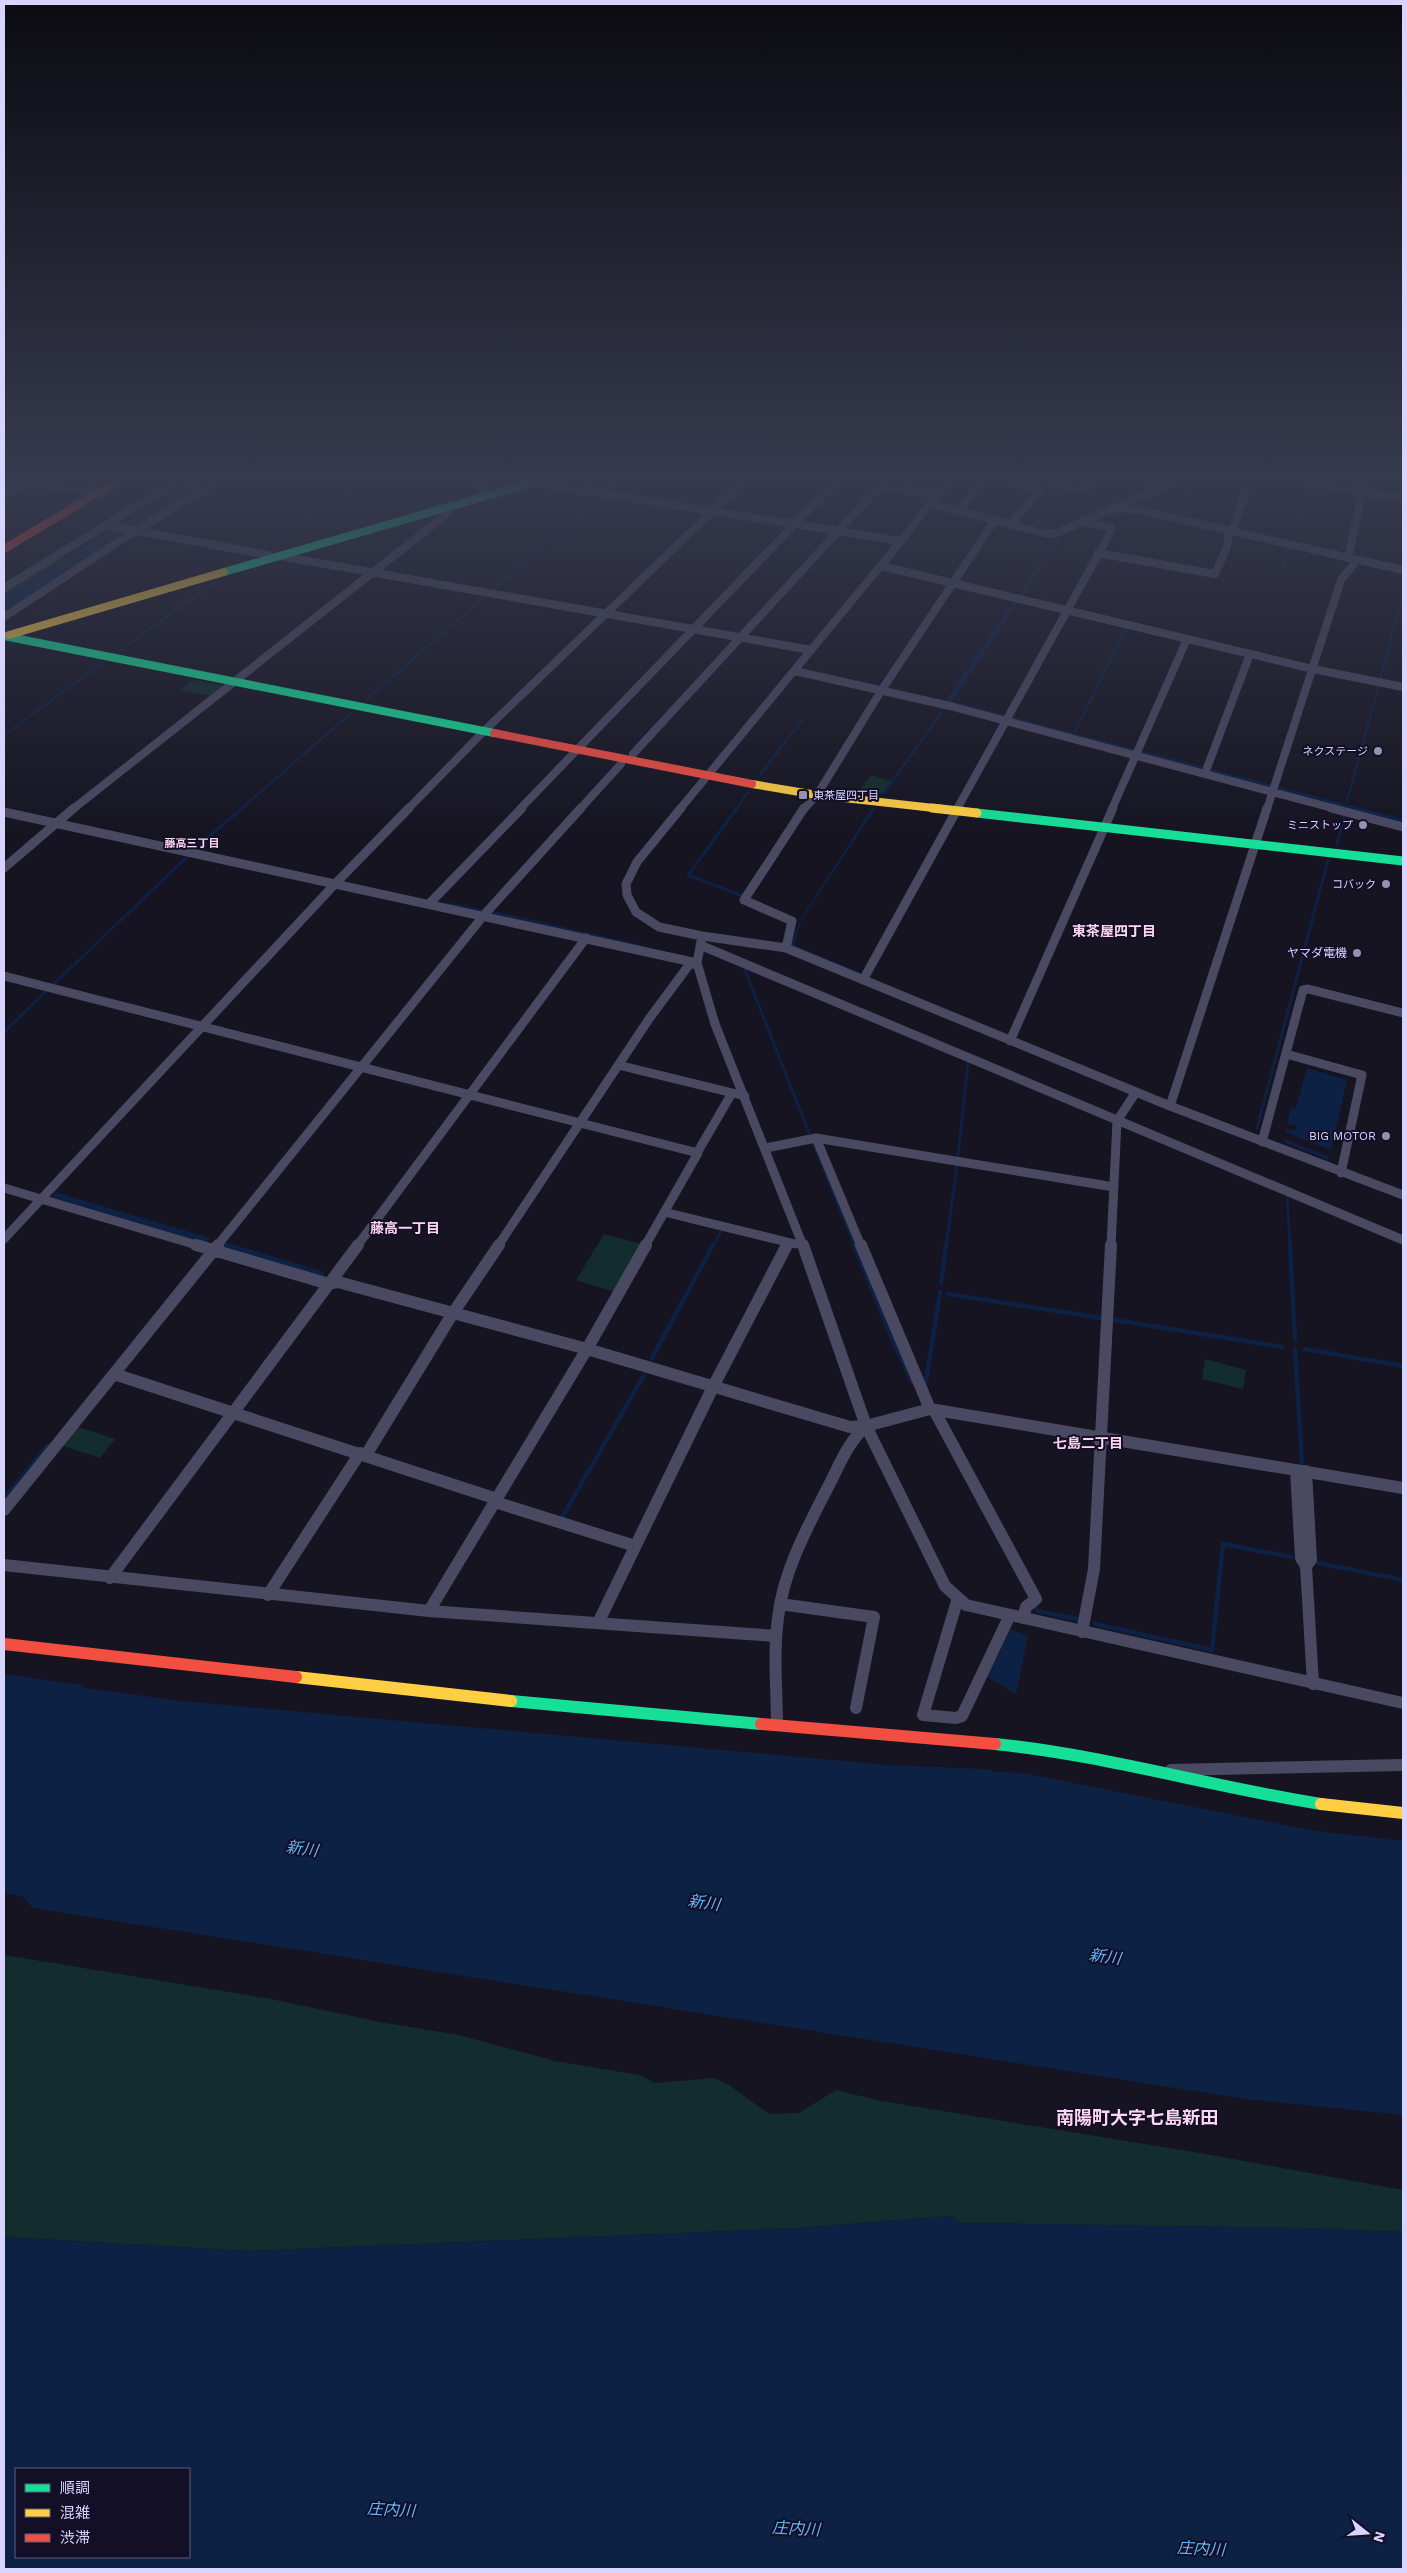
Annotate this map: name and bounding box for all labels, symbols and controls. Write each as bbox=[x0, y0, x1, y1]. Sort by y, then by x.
place label: ネクステージ bbox=[1303, 745, 1368, 758]
marker: ネクステージ bbox=[1372, 745, 1384, 757]
marker: 東茶屋四丁目 bbox=[797, 789, 809, 801]
place label: 東茶屋四丁目 bbox=[813, 789, 879, 802]
place label: ミニストップ bbox=[1287, 819, 1353, 832]
marker: ミニストップ bbox=[1357, 819, 1369, 831]
district label: 藤高三丁目 bbox=[165, 837, 220, 850]
place label: コバック bbox=[1332, 878, 1376, 891]
marker: コバック bbox=[1380, 878, 1392, 890]
district label: 東茶屋四丁目 bbox=[1072, 923, 1156, 939]
place label: ヤマダ電機 bbox=[1287, 946, 1347, 960]
marker: ヤマダ電機 bbox=[1351, 947, 1363, 959]
place label: BIG MOTOR bbox=[1309, 1129, 1376, 1143]
marker: BIG MOTOR bbox=[1380, 1130, 1392, 1142]
district label: 藤高一丁目 bbox=[370, 1220, 440, 1236]
district label: 七島二丁目 bbox=[1053, 1435, 1123, 1451]
water label: 新川 bbox=[285, 1837, 321, 1860]
water label: 新川 bbox=[687, 1891, 723, 1914]
water label: 新川 bbox=[1088, 1945, 1124, 1968]
district label: 南陽町大字七島新田 bbox=[1056, 2107, 1218, 2128]
legend bbox=[15, 2468, 190, 2558]
text: 順調 bbox=[60, 2479, 90, 2497]
water label: 庄内川 bbox=[367, 2499, 417, 2520]
text: 混雑 bbox=[60, 2504, 90, 2522]
north arrow bbox=[1342, 2508, 1392, 2558]
water label: 庄内川 bbox=[772, 2518, 822, 2539]
text: 渋滞 bbox=[60, 2529, 90, 2547]
text: N bbox=[1370, 2530, 1389, 2544]
water label: 庄内川 bbox=[1177, 2538, 1227, 2559]

